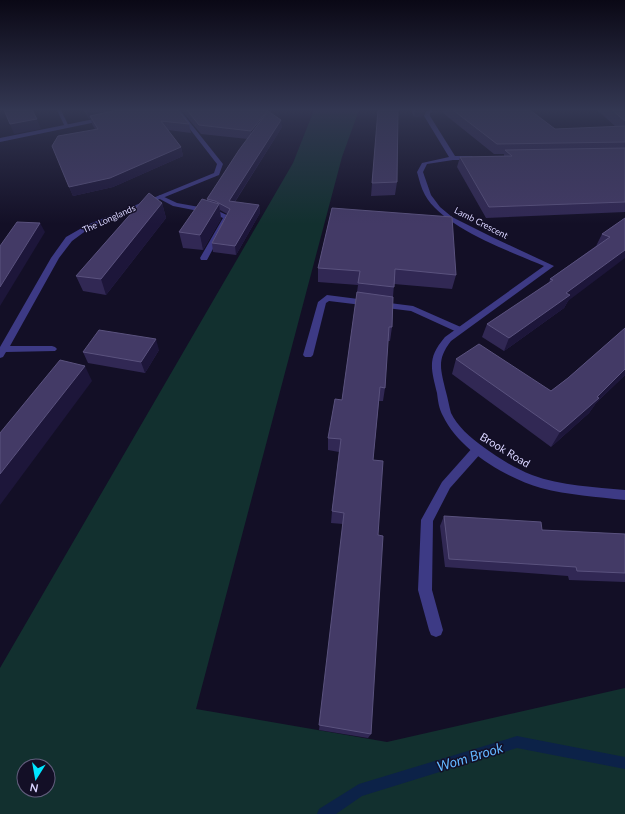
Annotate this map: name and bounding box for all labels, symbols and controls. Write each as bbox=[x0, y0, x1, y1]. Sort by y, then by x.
street label: The Longlands bbox=[81, 202, 137, 235]
street label: Lamb Crescent bbox=[453, 204, 511, 241]
street label: Brook Road bbox=[478, 430, 533, 470]
water label: Wom Brook bbox=[435, 738, 505, 775]
north arrow bbox=[16, 758, 56, 798]
text: N bbox=[29, 781, 39, 795]

